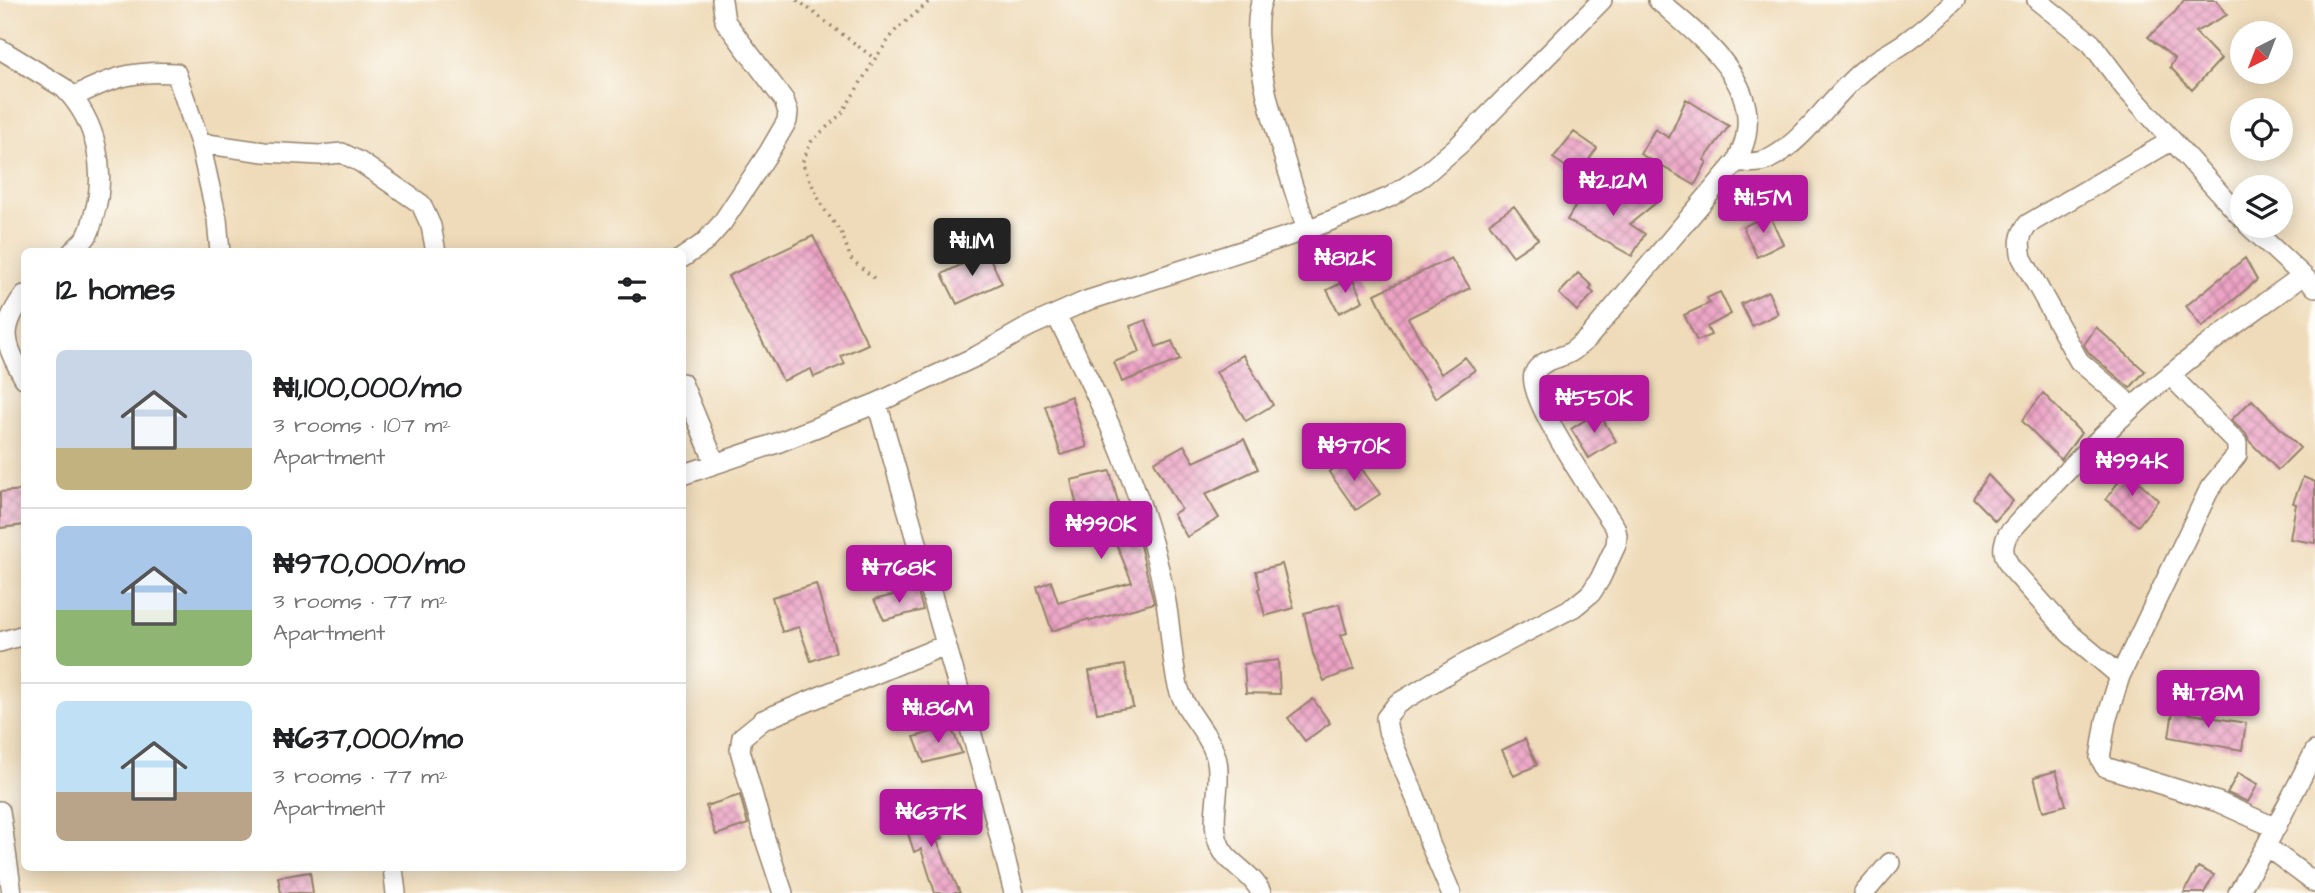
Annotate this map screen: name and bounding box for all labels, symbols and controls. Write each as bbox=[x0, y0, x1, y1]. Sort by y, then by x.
north arrow bbox=[2230, 21, 2292, 84]
map controls bbox=[2230, 21, 2293, 238]
button: locate bbox=[2230, 98, 2293, 161]
pin: ₦2.12M bbox=[1556, 158, 1670, 218]
text: ₦2.12M bbox=[1579, 165, 1647, 197]
button: layers bbox=[2230, 175, 2293, 238]
pin: ₦1.5M bbox=[1714, 176, 1812, 235]
text: ₦1.5M bbox=[1734, 182, 1792, 214]
pin: ₦1.1M bbox=[923, 218, 1021, 278]
text: ₦1.1M bbox=[950, 225, 994, 257]
pin: ₦812K bbox=[1296, 236, 1394, 295]
text: ₦812K bbox=[1314, 242, 1376, 274]
text: 12 homes bbox=[56, 269, 175, 311]
icon: filters bbox=[613, 271, 651, 309]
text: ₦1,100,000/mo bbox=[273, 367, 462, 409]
pin: ₦550K bbox=[1545, 376, 1643, 435]
icon: home bbox=[112, 378, 196, 462]
text: ₦550K bbox=[1555, 382, 1633, 414]
text: 3 rooms · 107 m² bbox=[273, 409, 451, 441]
pin: ₦970K bbox=[1305, 424, 1403, 483]
text: ₦970K bbox=[1318, 430, 1390, 462]
pin: ₦994K bbox=[2083, 438, 2181, 498]
text: Apartment bbox=[273, 441, 385, 473]
text: ₦994K bbox=[2096, 445, 2168, 477]
pin: ₦990K bbox=[1052, 502, 1150, 561]
text: ₦990K bbox=[1065, 508, 1137, 540]
text: ₦970,000/mo bbox=[273, 543, 465, 585]
pin: ₦768K bbox=[850, 546, 948, 605]
text: ₦768K bbox=[862, 552, 936, 584]
icon: home bbox=[112, 554, 196, 638]
text: 3 rooms · 77 m² bbox=[273, 585, 448, 617]
text: Apartment bbox=[273, 617, 385, 649]
pin: ₦1.78M bbox=[2151, 670, 2265, 730]
text: ₦1.78M bbox=[2173, 677, 2243, 709]
pin: ₦1.86M bbox=[881, 686, 995, 745]
text: ₦1.86M bbox=[902, 692, 974, 724]
text: ₦637,000/mo bbox=[273, 718, 463, 760]
icon: home bbox=[112, 729, 196, 813]
text: 3 rooms · 77 m² bbox=[273, 760, 448, 792]
pin: ₦637K bbox=[882, 790, 980, 849]
text: Apartment bbox=[273, 792, 385, 824]
text: ₦637K bbox=[896, 796, 966, 828]

